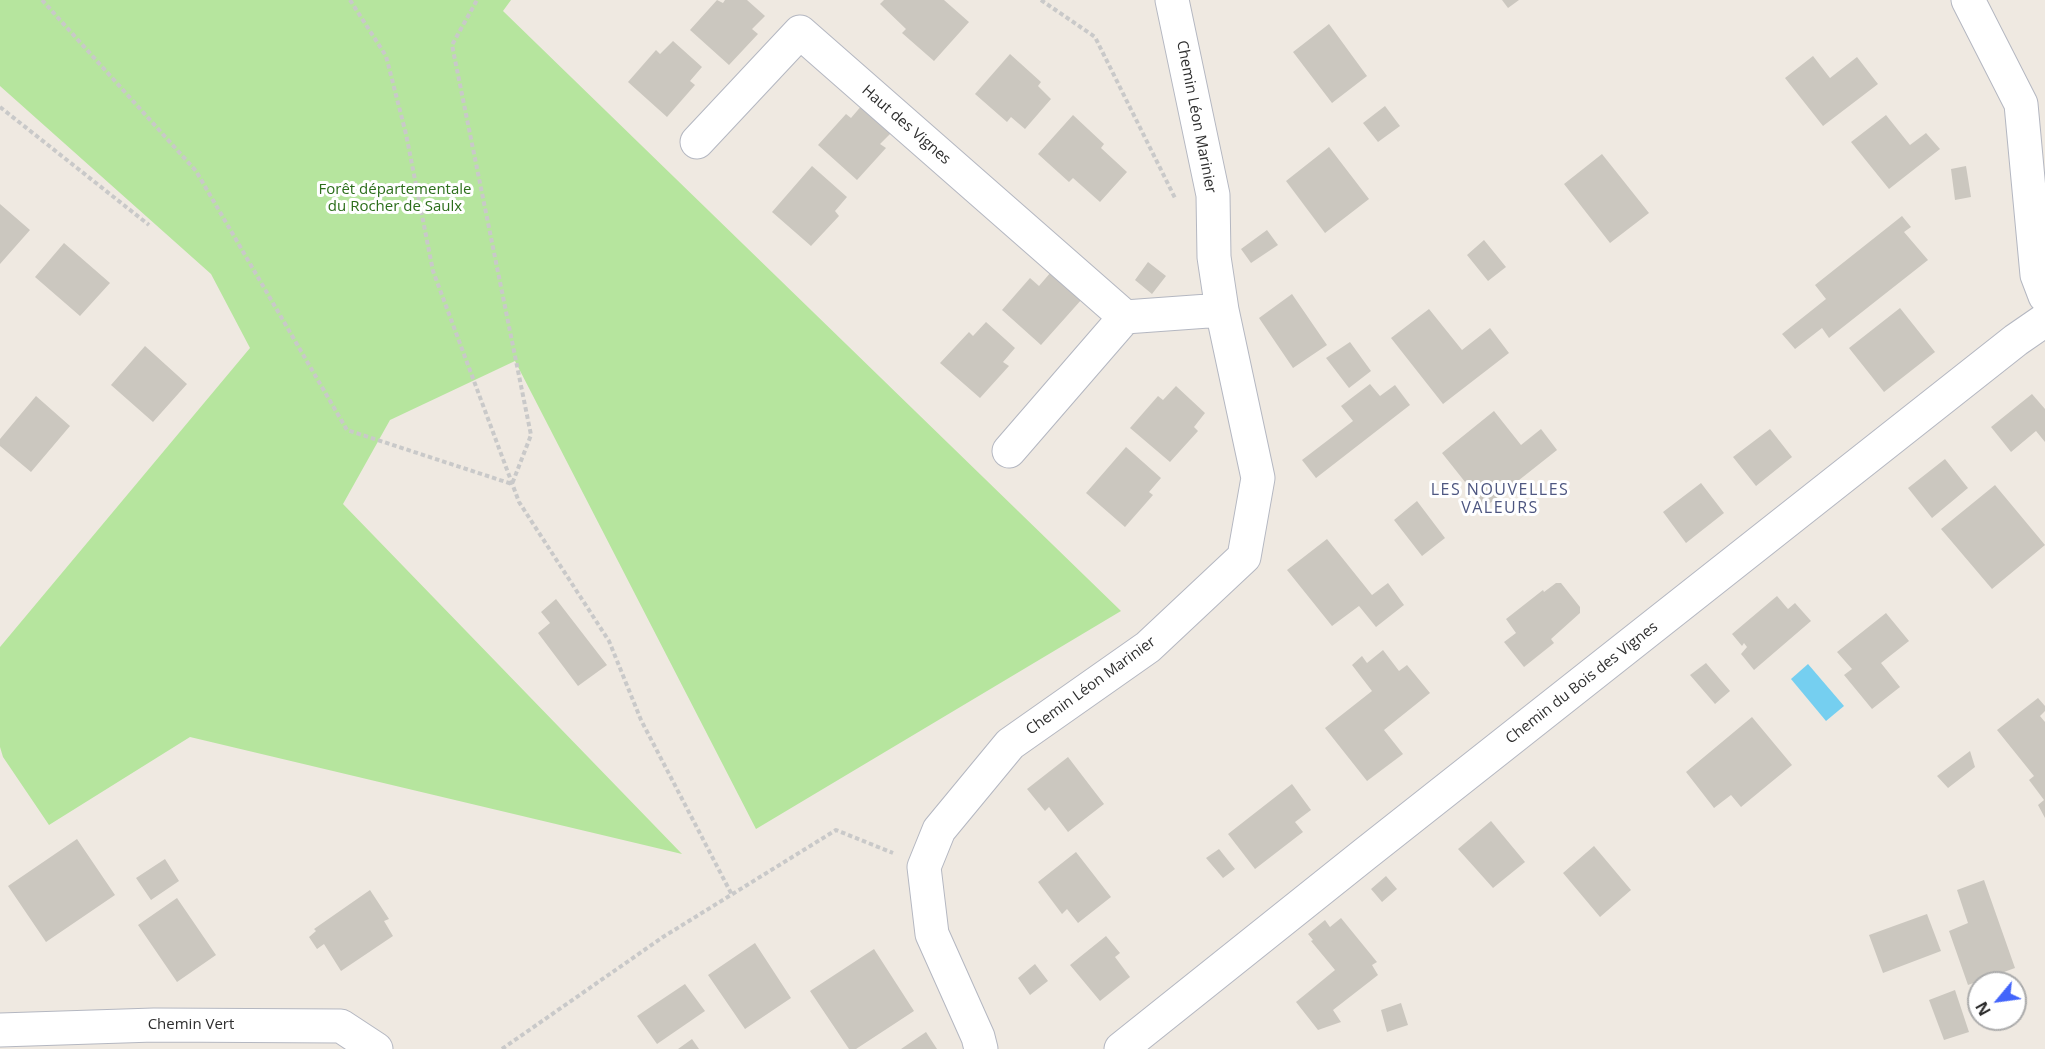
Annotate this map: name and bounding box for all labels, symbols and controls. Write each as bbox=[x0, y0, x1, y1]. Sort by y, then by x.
street label: Chemin Léon Marinier bbox=[1172, 39, 1220, 195]
street label: Haut des Vignes bbox=[858, 81, 954, 169]
park label: Forêt départementale du Rocher de Saulx bbox=[319, 181, 471, 216]
district label: LES NOUVELLES VALEURS bbox=[1431, 480, 1569, 518]
street label: Chemin du Bois des Vignes bbox=[1502, 618, 1662, 748]
street label: Chemin Léon Marinier bbox=[1023, 633, 1159, 739]
north arrow bbox=[1967, 971, 2027, 1031]
text: N bbox=[1970, 998, 1996, 1020]
street label: Chemin Vert bbox=[148, 1016, 234, 1034]

